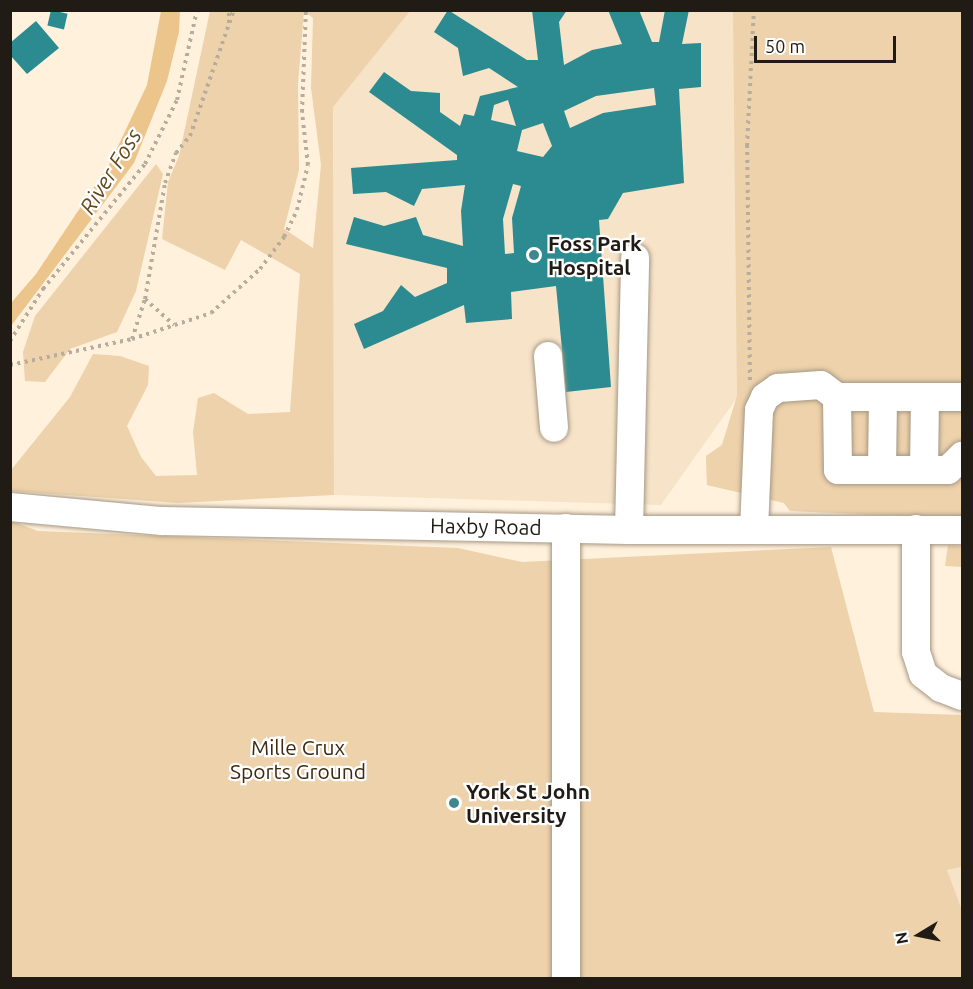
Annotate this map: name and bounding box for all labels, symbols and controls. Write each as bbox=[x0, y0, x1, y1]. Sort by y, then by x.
scale bar bbox=[757, 24, 900, 62]
text: 50 m bbox=[765, 36, 805, 56]
water label: River Foss bbox=[74, 124, 146, 218]
place label: Foss Park Hospital bbox=[548, 230, 642, 280]
marker: Foss Park Hospital bbox=[525, 246, 543, 264]
street label: Haxby Road bbox=[430, 512, 542, 540]
park label: Mille Crux Sports Ground bbox=[230, 734, 366, 784]
place label: York St John University bbox=[466, 778, 590, 828]
marker: York St John University bbox=[447, 796, 461, 810]
north arrow bbox=[889, 905, 949, 965]
text: N bbox=[891, 931, 911, 946]

